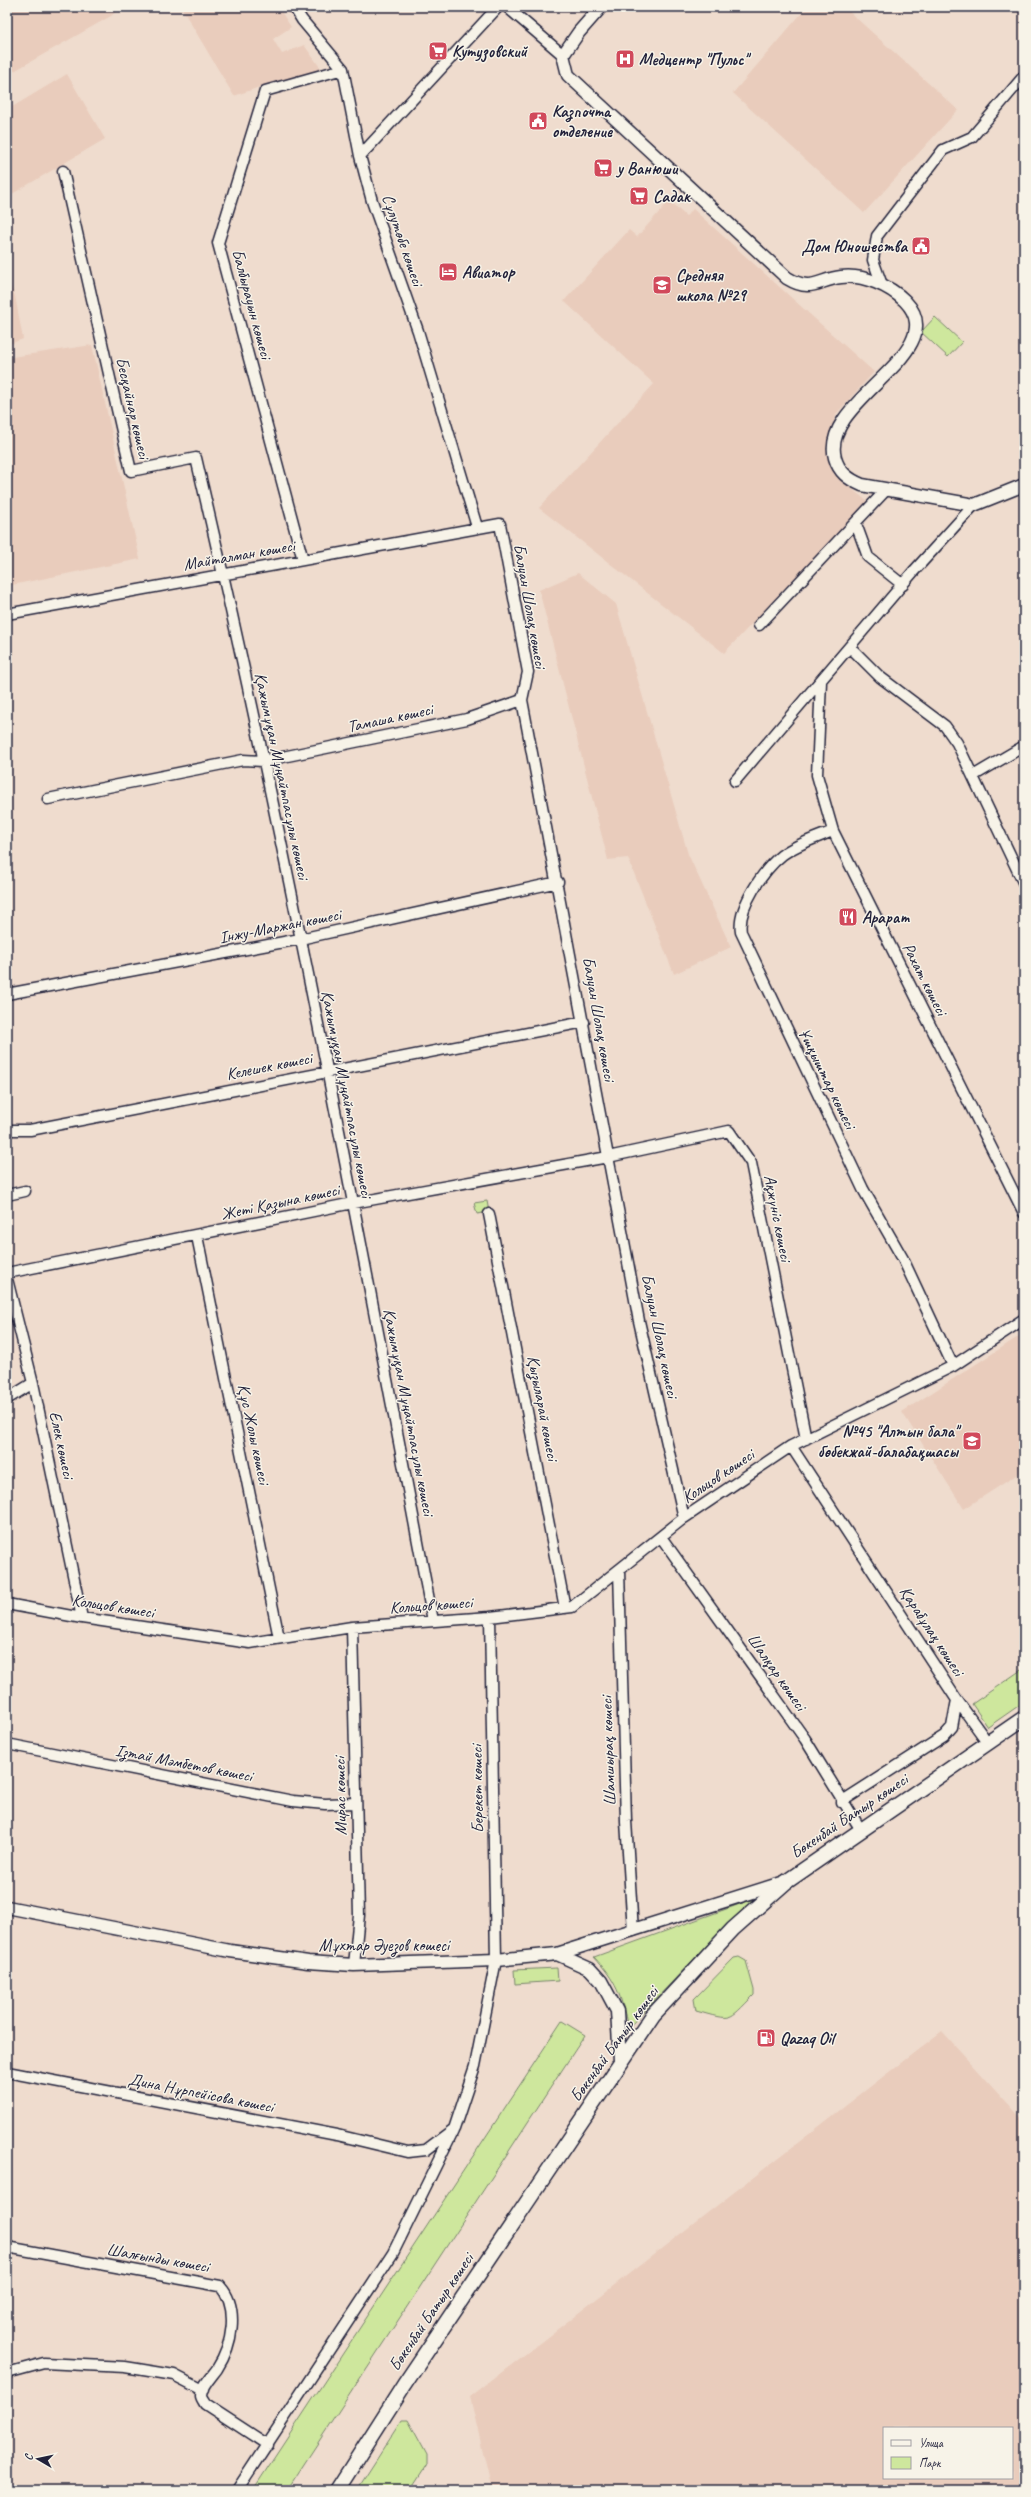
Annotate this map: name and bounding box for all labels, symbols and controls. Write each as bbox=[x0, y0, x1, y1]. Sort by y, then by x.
supermarket icon: Кутузовский bbox=[427, 40, 449, 62]
place label: Кутузовский bbox=[452, 41, 529, 63]
hospital icon: Медцентр "Пульс" bbox=[614, 48, 636, 70]
place label: Медцентр "Пульс" bbox=[639, 49, 752, 70]
place label: Казпочта отделение bbox=[552, 101, 613, 142]
public building icon: Казпочта отделение bbox=[527, 110, 549, 132]
supermarket icon: у Ванюши bbox=[592, 157, 614, 179]
place label: у Ванюши bbox=[615, 158, 679, 179]
supermarket icon: Садак bbox=[628, 185, 650, 207]
place label: Садак bbox=[653, 186, 691, 207]
street label: Сұлутөбе көшесі bbox=[377, 191, 429, 290]
public building icon: Дом Юношества bbox=[910, 235, 932, 257]
place label: Дом Юношества bbox=[801, 236, 908, 257]
street label: Балбырауын көшесі bbox=[227, 247, 277, 363]
hotel icon: Авиатор bbox=[437, 261, 459, 283]
place label: Авиатор bbox=[462, 262, 517, 283]
place label: Средняя школа №29 bbox=[676, 265, 748, 306]
school or university icon: Средняя школа №29 bbox=[651, 274, 673, 296]
street label: Бесқайнар көшесі bbox=[111, 355, 155, 462]
street label: Майталман көшесі bbox=[182, 535, 298, 575]
street label: Балуан Шолақ көшесі bbox=[509, 542, 552, 672]
street label: Қажымұқан Мұңайтпасұлы көшесі bbox=[250, 671, 315, 883]
street label: Тамаша көшесі bbox=[346, 698, 436, 737]
street label: Інжу-Маржан көшесі bbox=[217, 904, 344, 948]
restaurant icon: Арарат bbox=[837, 906, 859, 928]
place label: Арарат bbox=[862, 907, 910, 928]
street label: Рахат көшесі bbox=[898, 939, 953, 1020]
street label: Балуан Шолақ көшесі bbox=[578, 955, 621, 1085]
street label: Қажымұқан Мұңайтпасұлы көшесі bbox=[317, 989, 378, 1201]
street label: Ұшқыштар көшесі bbox=[793, 1024, 861, 1134]
street label: Келешек көшесі bbox=[224, 1047, 315, 1085]
street label: Ақжүніс көшесі bbox=[759, 1173, 797, 1265]
street label: Жеті Қазына көшесі bbox=[219, 1179, 343, 1226]
street label: Балуан Шолақ көшесі bbox=[637, 1272, 684, 1402]
street label: Қажымұқан Мұңайтпасұлы көшесі bbox=[379, 1307, 440, 1519]
street label: Қызыларай көшесі bbox=[522, 1354, 564, 1464]
street label: Құс Жолы көшесі bbox=[233, 1382, 275, 1488]
street label: Елек көшесі bbox=[45, 1410, 80, 1482]
place label: №45 "Алтын бала" бөбекжай-балабақшасы bbox=[818, 1421, 962, 1462]
school or university icon: №45 "Алтын бала" бөбекжай-балабақшасы bbox=[961, 1430, 983, 1452]
street label: Кольцов көшесі bbox=[678, 1443, 760, 1508]
street label: Қарабұлақ көшесі bbox=[895, 1582, 970, 1681]
street label: Кольцов көшесі bbox=[70, 1589, 157, 1623]
street label: Кольцов көшесі bbox=[389, 1592, 475, 1618]
street label: Шалқар көшесі bbox=[743, 1629, 812, 1716]
street label: Шамшырақ көшесі bbox=[596, 1694, 620, 1806]
street label: Ізтай Мәмбетов көшесі bbox=[114, 1739, 256, 1788]
street label: Берекет көшесі bbox=[466, 1743, 488, 1833]
street label: Мирас көшесі bbox=[329, 1755, 351, 1835]
street label: Бөкенбай Батыр көшесі bbox=[786, 1768, 913, 1863]
street label: Мұхтар Әуезов көшесі bbox=[319, 1935, 451, 1957]
street label: Бөкенбай Батыр көшесі bbox=[565, 1981, 664, 2106]
fuel station icon: Qazaq Oil bbox=[755, 2027, 777, 2049]
place label: Qazaq Oil bbox=[780, 2028, 837, 2049]
street label: Дина Нұрпейісова көшесі bbox=[127, 2069, 277, 2118]
street label: Шалғынды көшесі bbox=[105, 2239, 213, 2278]
street label: Бөкенбай Батыр көшесі bbox=[384, 2248, 479, 2375]
legend bbox=[883, 2427, 1013, 2479]
text: Улица bbox=[919, 2435, 944, 2451]
north arrow bbox=[18, 2439, 58, 2479]
text: С bbox=[21, 2452, 36, 2461]
text: Парк bbox=[919, 2455, 942, 2471]

